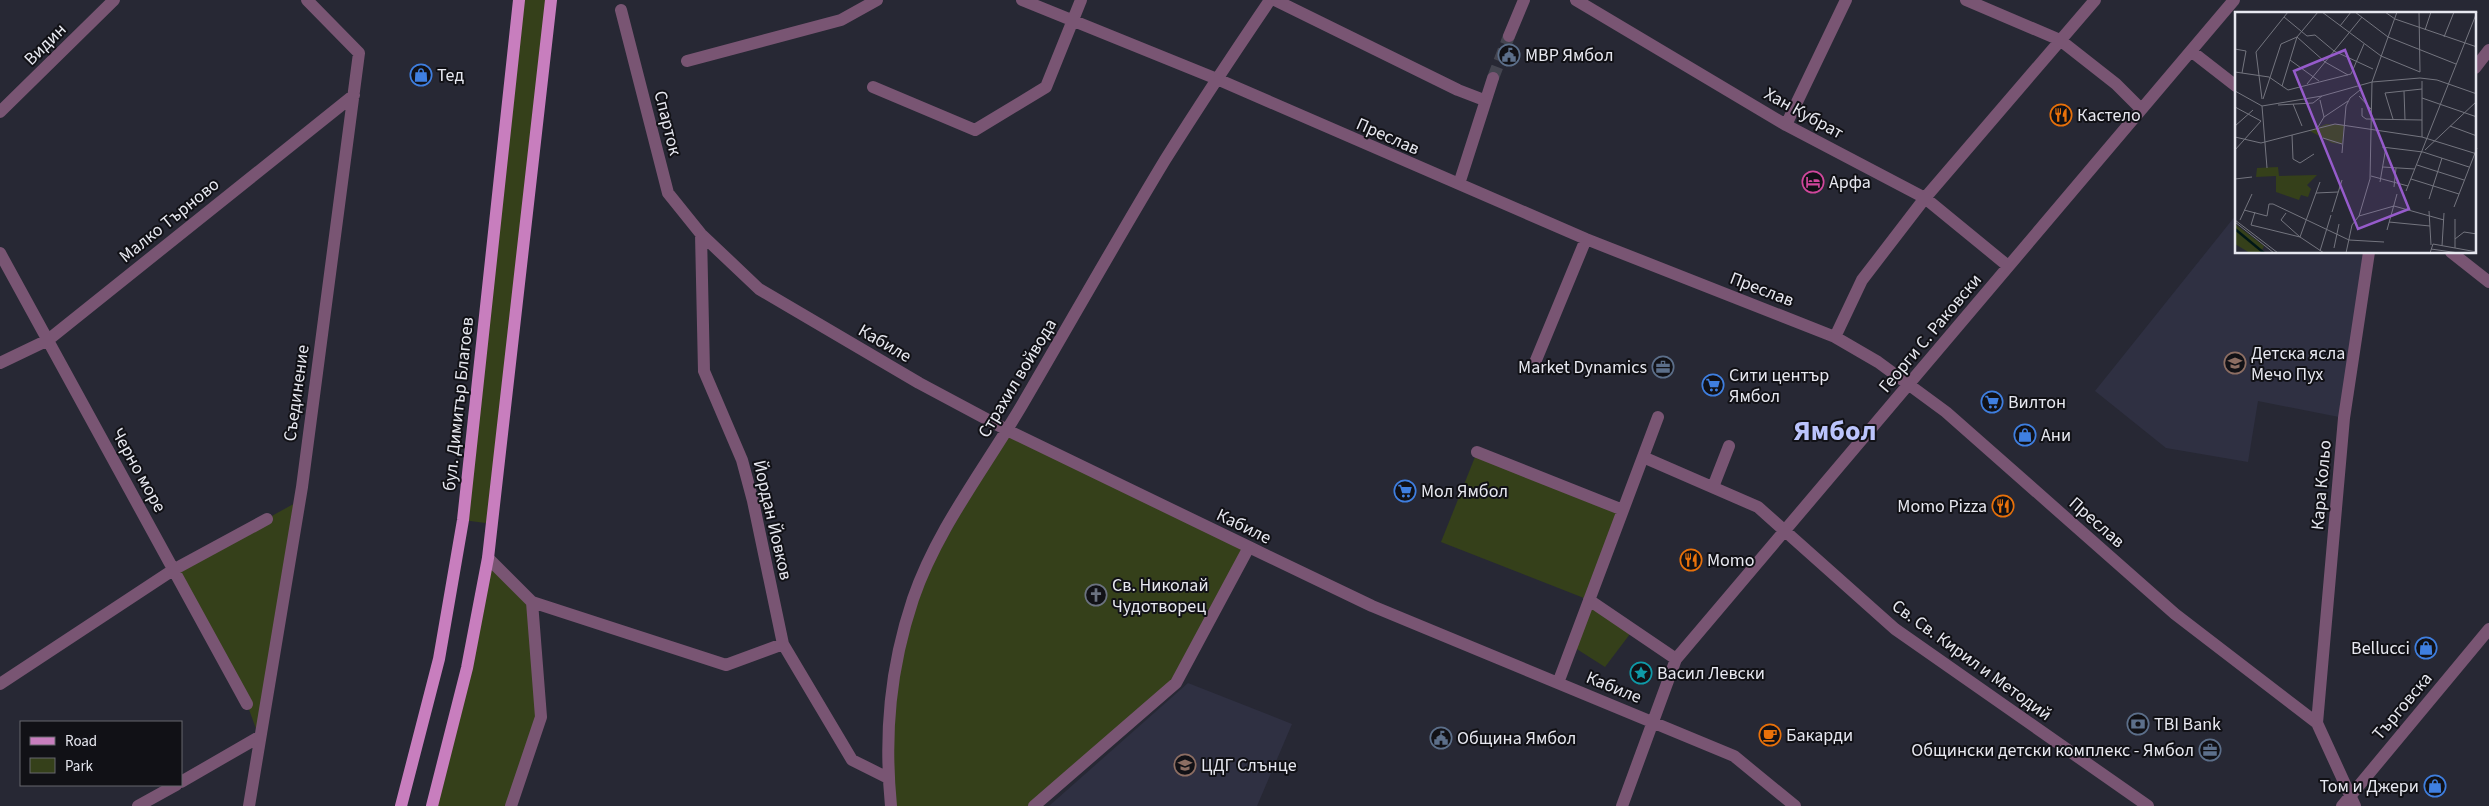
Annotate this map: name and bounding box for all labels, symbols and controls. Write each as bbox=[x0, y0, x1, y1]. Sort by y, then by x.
inset map bbox=[2235, 12, 2476, 254]
street label: Видин bbox=[19, 18, 72, 71]
public building icon: МВР Ямбол bbox=[1497, 43, 1521, 67]
place label: МВР Ямбол bbox=[1525, 43, 1613, 68]
shop icon: Тед bbox=[409, 63, 433, 87]
place label: Тед bbox=[437, 63, 464, 88]
street label: Хан Кубрат bbox=[1760, 81, 1848, 145]
street label: Спарток bbox=[647, 88, 688, 158]
restaurant icon: Кастело bbox=[2049, 103, 2073, 127]
place label: Кастело bbox=[2077, 103, 2141, 128]
street label: Преслав bbox=[1352, 111, 1423, 161]
hotel icon: Арфа bbox=[1801, 170, 1825, 194]
place label: Арфа bbox=[1829, 170, 1871, 195]
street label: Малко Търново bbox=[114, 172, 225, 269]
street label: Преслав bbox=[1726, 266, 1797, 313]
street label: Георги С. Раковски bbox=[1873, 268, 1988, 398]
street label: Страхил войвода bbox=[972, 314, 1063, 443]
street label: бул. Димитър Благоев bbox=[437, 316, 480, 492]
street label: Кабиле bbox=[853, 318, 916, 369]
place label: Детска ясла Мечо Пух bbox=[2251, 341, 2345, 387]
street label: Съединение bbox=[277, 343, 316, 443]
school or university icon: Детска ясла Мечо Пух bbox=[2223, 351, 2247, 375]
place label: Market Dynamics bbox=[1518, 355, 1647, 380]
office icon: Market Dynamics bbox=[1651, 355, 1675, 379]
place label: Сити център Ямбол bbox=[1729, 363, 1829, 409]
supermarket icon: Сити център Ямбол bbox=[1701, 373, 1725, 397]
supermarket icon: Вилтон bbox=[1980, 390, 2004, 414]
place label: Вилтон bbox=[2008, 390, 2066, 415]
district label: Ямбол bbox=[1793, 411, 1877, 451]
street label: Черно море bbox=[105, 423, 172, 517]
shop icon: Ани bbox=[2013, 423, 2037, 447]
place label: Ани bbox=[2041, 423, 2071, 448]
street label: Кара Кольо bbox=[2305, 439, 2338, 531]
street label: Йордан Йовков bbox=[747, 458, 798, 582]
supermarket icon: Мол Ямбол bbox=[1393, 479, 1417, 503]
place label: Мол Ямбол bbox=[1421, 479, 1508, 504]
street label: Преслав bbox=[2063, 491, 2130, 554]
place label: Momo Pizza bbox=[1897, 494, 1987, 519]
restaurant icon: Momo Pizza bbox=[1991, 494, 2015, 518]
street label: Кабиле bbox=[1212, 503, 1275, 550]
restaurant icon: Momo bbox=[1679, 548, 1703, 572]
place label: Momo bbox=[1707, 548, 1755, 573]
place label: Св. Николай Чудотворец bbox=[1112, 573, 1209, 619]
church icon: Св. Николай Чудотворец bbox=[1084, 583, 1108, 607]
street label: Св. Св. Кирил и Методий bbox=[1887, 594, 2057, 727]
place label: Bellucci bbox=[2351, 636, 2410, 661]
shop icon: Bellucci bbox=[2414, 636, 2438, 660]
place icon: Васил Левски bbox=[1629, 661, 1653, 685]
place label: Васил Левски bbox=[1657, 661, 1765, 686]
street label: Кабиле bbox=[1582, 665, 1645, 710]
street label: Търговска bbox=[2367, 667, 2438, 746]
bank icon: TBI Bank bbox=[2126, 712, 2150, 736]
place label: TBI Bank bbox=[2154, 712, 2221, 737]
legend bbox=[20, 721, 182, 786]
cafe icon: Бакарди bbox=[1758, 723, 1782, 747]
place label: Бакарди bbox=[1786, 723, 1853, 748]
public building icon: Община Ямбол bbox=[1429, 726, 1453, 750]
place label: Община Ямбол bbox=[1457, 726, 1576, 751]
text: Road bbox=[65, 731, 97, 752]
place label: Общински детски комплекс - Ямбол bbox=[1911, 738, 2194, 763]
office icon: Общински детски комплекс - Ямбол bbox=[2198, 738, 2222, 762]
school or university icon: ЦДГ Слънце bbox=[1173, 753, 1197, 777]
place label: ЦДГ Слънце bbox=[1201, 753, 1297, 778]
text: Park bbox=[65, 756, 94, 777]
place label: Том и Джери bbox=[2319, 774, 2419, 799]
shop icon: Том и Джери bbox=[2423, 774, 2447, 798]

